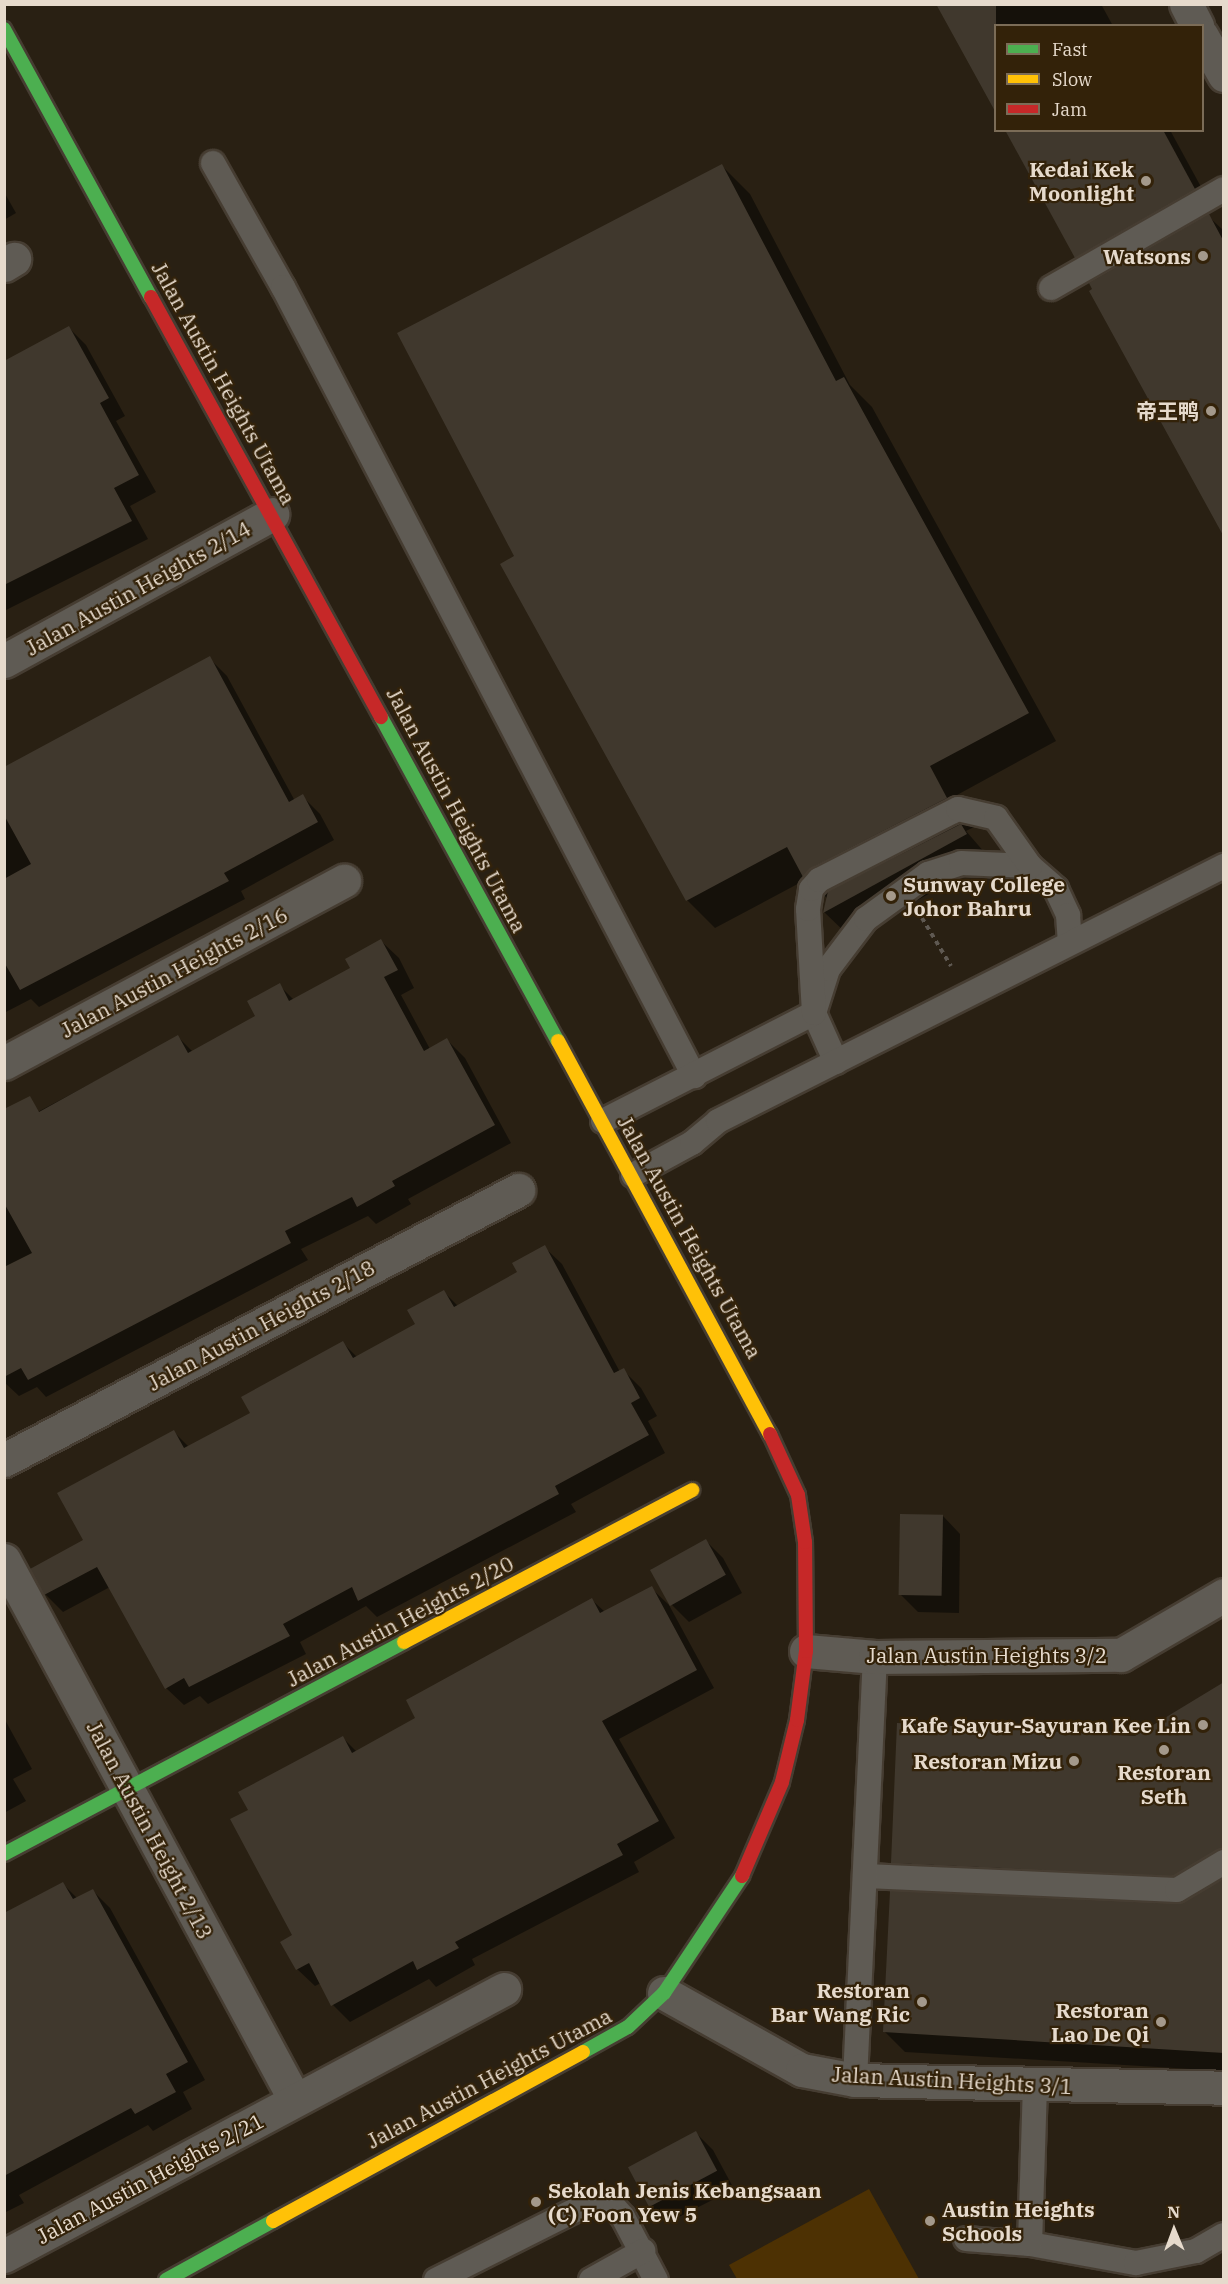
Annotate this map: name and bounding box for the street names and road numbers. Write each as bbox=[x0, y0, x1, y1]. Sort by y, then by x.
street label: Jalan Austin Heights Utama bbox=[147, 257, 301, 509]
street label: Jalan Austin Heights 2/14 bbox=[21, 516, 255, 660]
street label: Jalan Austin Heights Utama bbox=[382, 683, 532, 937]
street label: Jalan Austin Heights 2/16 bbox=[56, 901, 292, 1043]
street label: Jalan Austin Heights Utama bbox=[613, 1111, 767, 1363]
street label: Jalan Austin Heights 2/18 bbox=[143, 1254, 379, 1396]
street label: Jalan Austin Heights 2/20 bbox=[282, 1550, 518, 1692]
street label: Jalan Austin Heights 3/2 bbox=[867, 1642, 1107, 1668]
street label: Jalan Austin Height 2/13 bbox=[82, 1717, 218, 1943]
street label: Jalan Austin Heights Utama bbox=[362, 2003, 616, 2153]
street label: Jalan Austin Heights 3/1 bbox=[831, 2061, 1073, 2099]
street label: Jalan Austin Heights 2/21 bbox=[32, 2107, 268, 2249]

